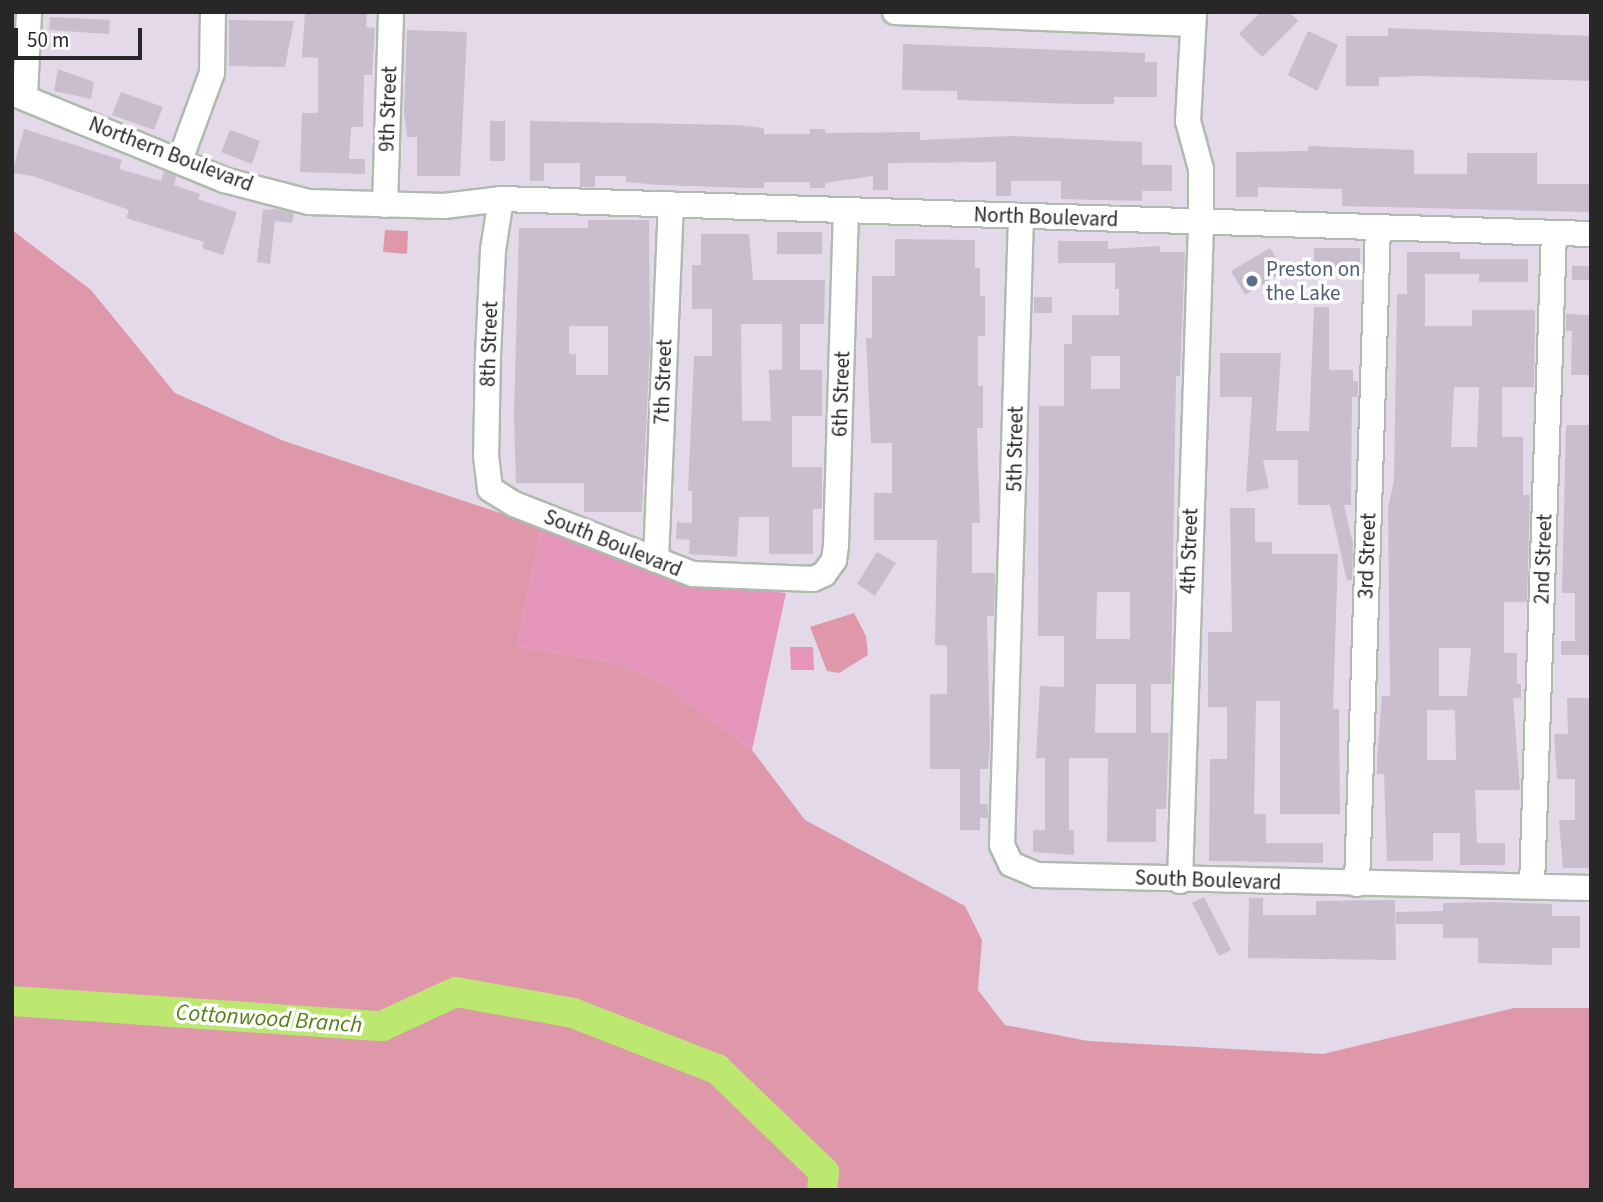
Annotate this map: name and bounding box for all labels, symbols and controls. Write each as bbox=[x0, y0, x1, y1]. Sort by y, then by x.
scale bar bbox=[18, 14, 145, 58]
text: 50 m bbox=[27, 25, 69, 55]
street label: 9th Street bbox=[374, 66, 402, 152]
street label: Northern Boulevard bbox=[85, 111, 257, 197]
street label: North Boulevard bbox=[973, 202, 1119, 232]
place label: Preston on the Lake bbox=[1266, 256, 1361, 306]
marker: Preston on the Lake bbox=[1244, 273, 1260, 289]
street label: 8th Street bbox=[475, 301, 503, 387]
street label: 7th Street bbox=[649, 339, 677, 425]
street label: 6th Street bbox=[827, 351, 855, 437]
street label: 5th Street bbox=[1002, 406, 1028, 492]
street label: South Boulevard bbox=[540, 504, 686, 582]
street label: 4th Street bbox=[1175, 508, 1203, 594]
street label: 3rd Street bbox=[1353, 513, 1381, 599]
street label: 2nd Street bbox=[1529, 513, 1557, 605]
street label: South Boulevard bbox=[1134, 865, 1282, 895]
water label: Cottonwood Branch bbox=[175, 999, 363, 1039]

